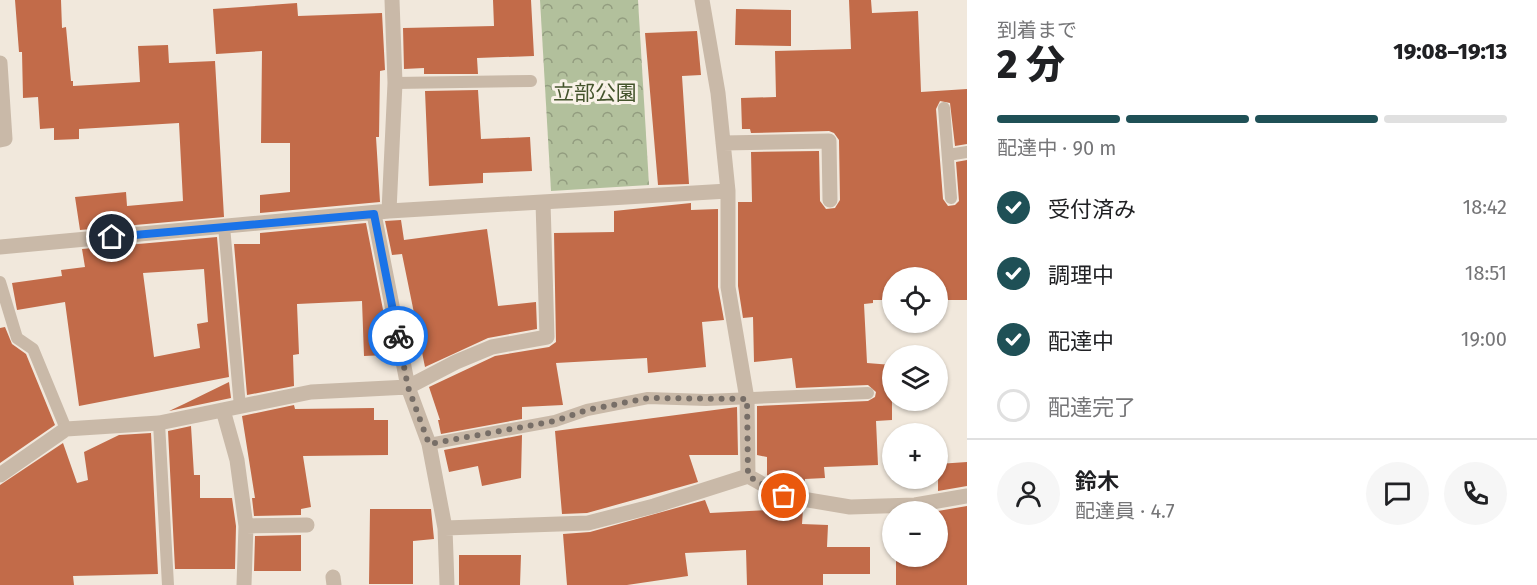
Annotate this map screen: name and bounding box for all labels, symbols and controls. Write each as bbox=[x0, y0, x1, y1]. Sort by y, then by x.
text: 到着まで bbox=[997, 18, 1077, 42]
text: 19:08–19:13 bbox=[1393, 38, 1507, 65]
text: 2 分 bbox=[997, 42, 1065, 88]
park label: 立部公園 bbox=[553, 80, 637, 106]
text: 配達中 · 90 m bbox=[997, 136, 1117, 160]
icon: check bbox=[997, 191, 1030, 224]
text: 18:42 bbox=[1462, 195, 1507, 219]
text: 受付済み bbox=[1048, 196, 1136, 223]
pin bbox=[86, 211, 137, 262]
icon: home bbox=[95, 220, 128, 253]
icon: check bbox=[997, 257, 1030, 290]
text: 18:51 bbox=[1465, 261, 1507, 285]
text: 調理中 bbox=[1048, 262, 1114, 289]
map controls bbox=[882, 267, 948, 567]
button: locate bbox=[882, 267, 948, 333]
courier bbox=[368, 306, 428, 366]
icon: bike bbox=[382, 320, 415, 353]
icon: check bbox=[997, 323, 1030, 356]
text: 19:00 bbox=[1461, 327, 1507, 351]
text: 配達中 bbox=[1048, 328, 1114, 355]
button: layers bbox=[882, 345, 948, 411]
text: 配達完了 bbox=[1048, 394, 1136, 421]
button: + bbox=[882, 423, 948, 489]
button: person bbox=[997, 462, 1060, 525]
button: chat bbox=[1366, 462, 1429, 525]
button: phone bbox=[1444, 462, 1507, 525]
text: 鈴木 bbox=[1075, 468, 1119, 495]
pin bbox=[758, 470, 809, 521]
icon: bag bbox=[767, 479, 800, 512]
text: 配達員 · 4.7 bbox=[1075, 499, 1175, 523]
button: − bbox=[882, 501, 948, 567]

